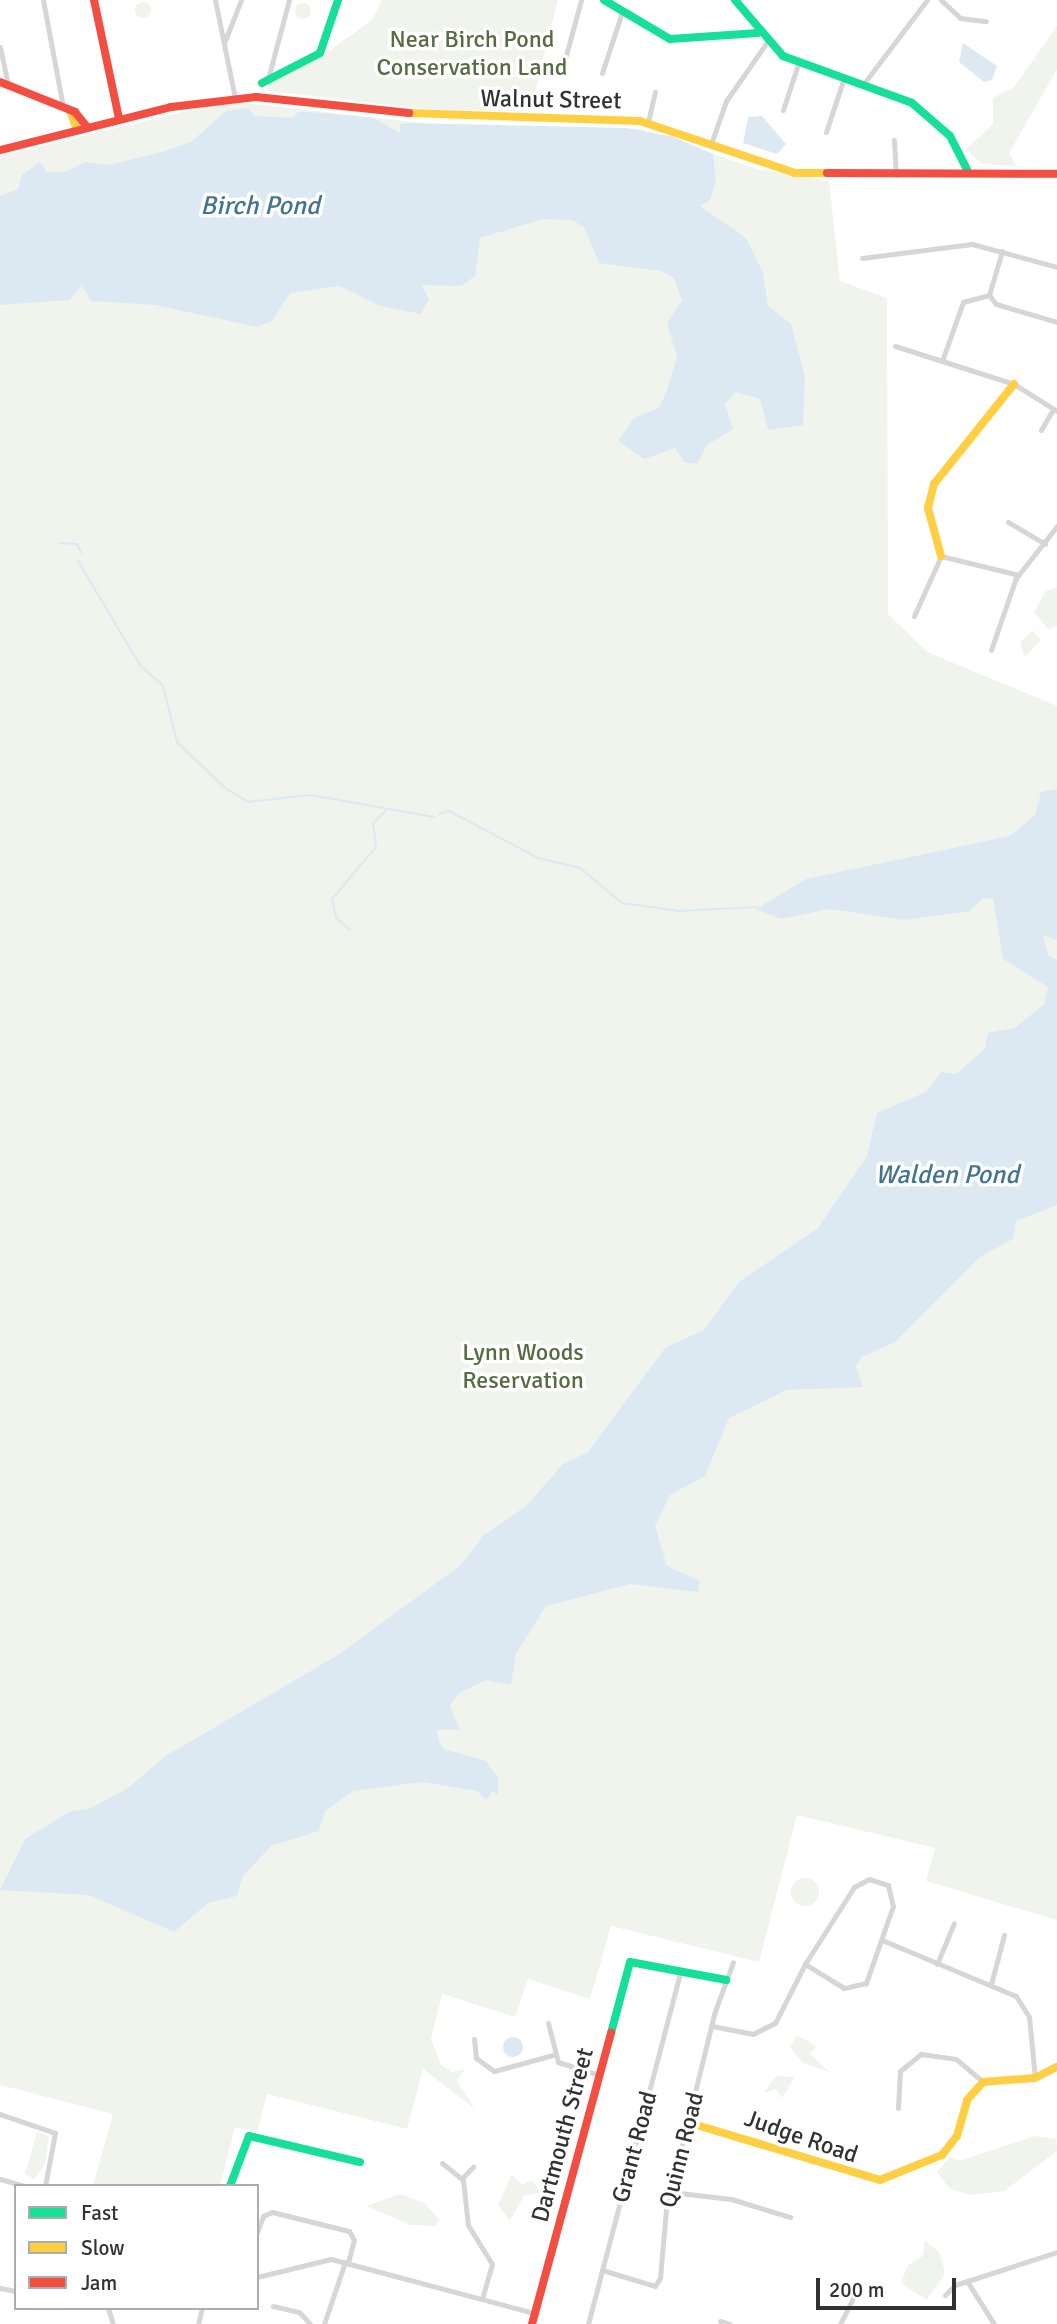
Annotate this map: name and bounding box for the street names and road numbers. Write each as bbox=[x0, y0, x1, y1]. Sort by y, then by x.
street label: Walnut Street bbox=[480, 84, 622, 116]
street label: Dartmouth Street bbox=[526, 2045, 600, 2225]
street label: Grant Road bbox=[606, 2088, 664, 2206]
street label: Quinn Road bbox=[654, 2089, 710, 2211]
street label: Judge Road bbox=[741, 2104, 861, 2170]

